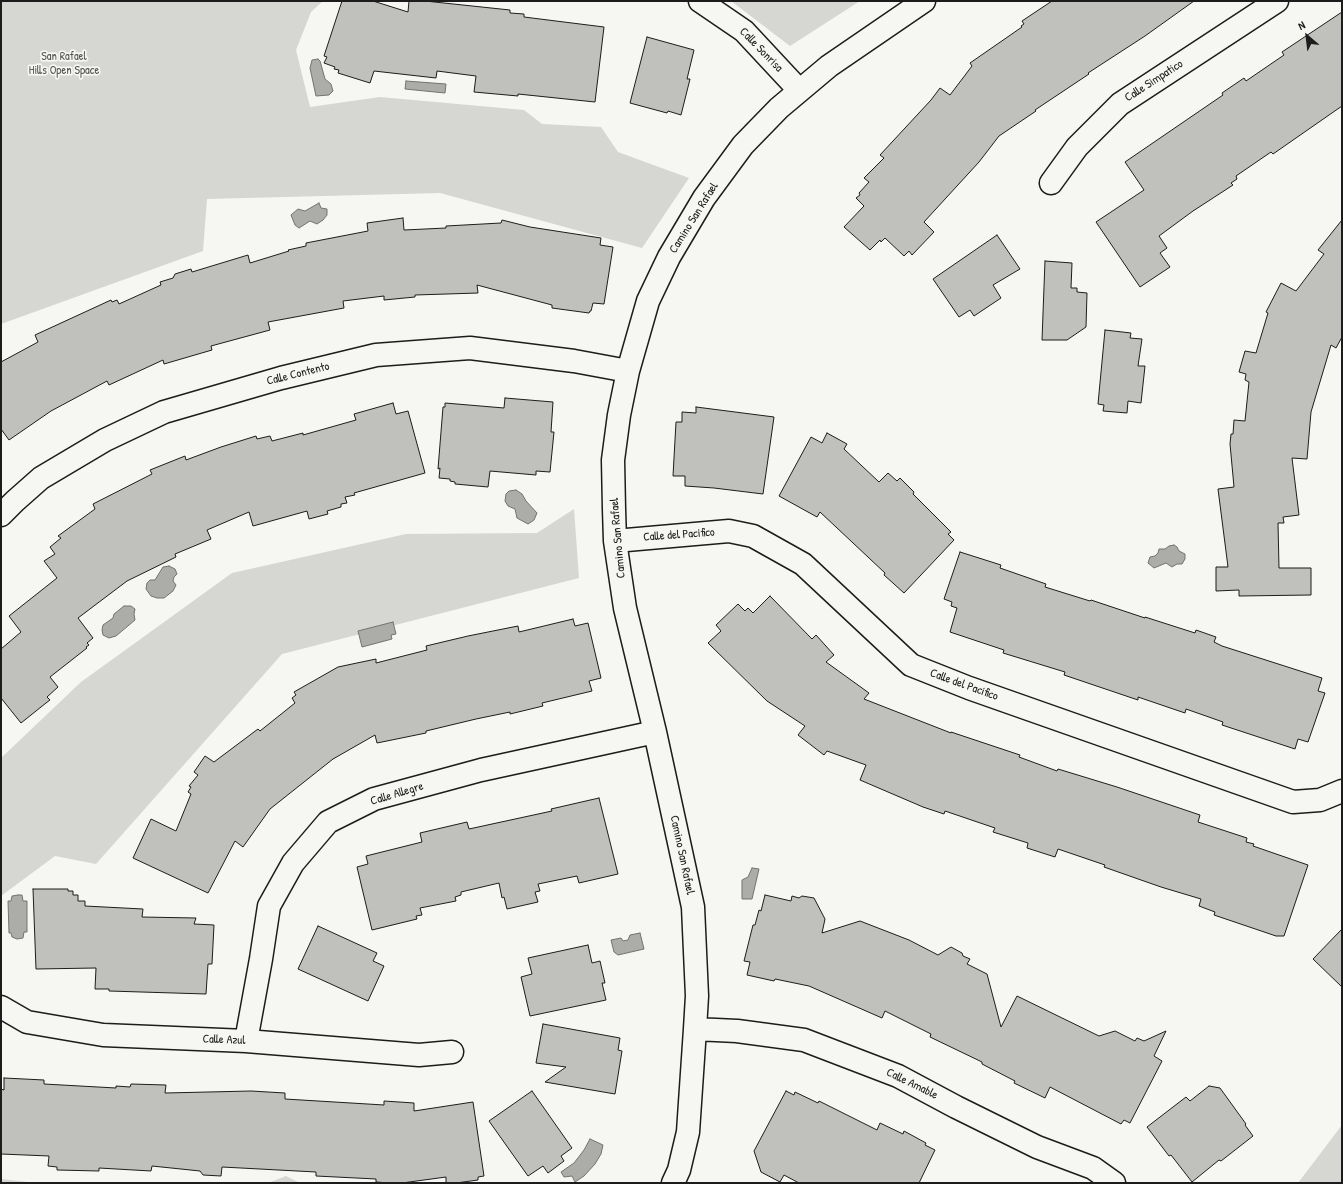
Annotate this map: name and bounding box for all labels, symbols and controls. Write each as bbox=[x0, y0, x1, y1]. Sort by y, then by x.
north arrow bbox=[1287, 16, 1327, 56]
text: N bbox=[1295, 18, 1307, 33]
street label: Calle Sonrisa bbox=[736, 25, 786, 75]
park label: San Rafael Hills Open Space bbox=[29, 50, 99, 78]
street label: Calle Simpatico bbox=[1122, 57, 1186, 105]
street label: Camino San Rafael bbox=[667, 180, 721, 256]
street label: Calle Contento bbox=[265, 359, 331, 389]
street label: Camino San Rafael bbox=[607, 497, 629, 579]
street label: Calle del Pacifico bbox=[643, 525, 715, 545]
street label: Calle del Pacifico bbox=[928, 666, 1000, 704]
street label: Calle Allegre bbox=[369, 779, 425, 809]
street label: Camino San Rafael bbox=[667, 814, 697, 896]
street label: Calle Azul bbox=[202, 1032, 246, 1048]
street label: Calle Amable bbox=[884, 1065, 940, 1103]

